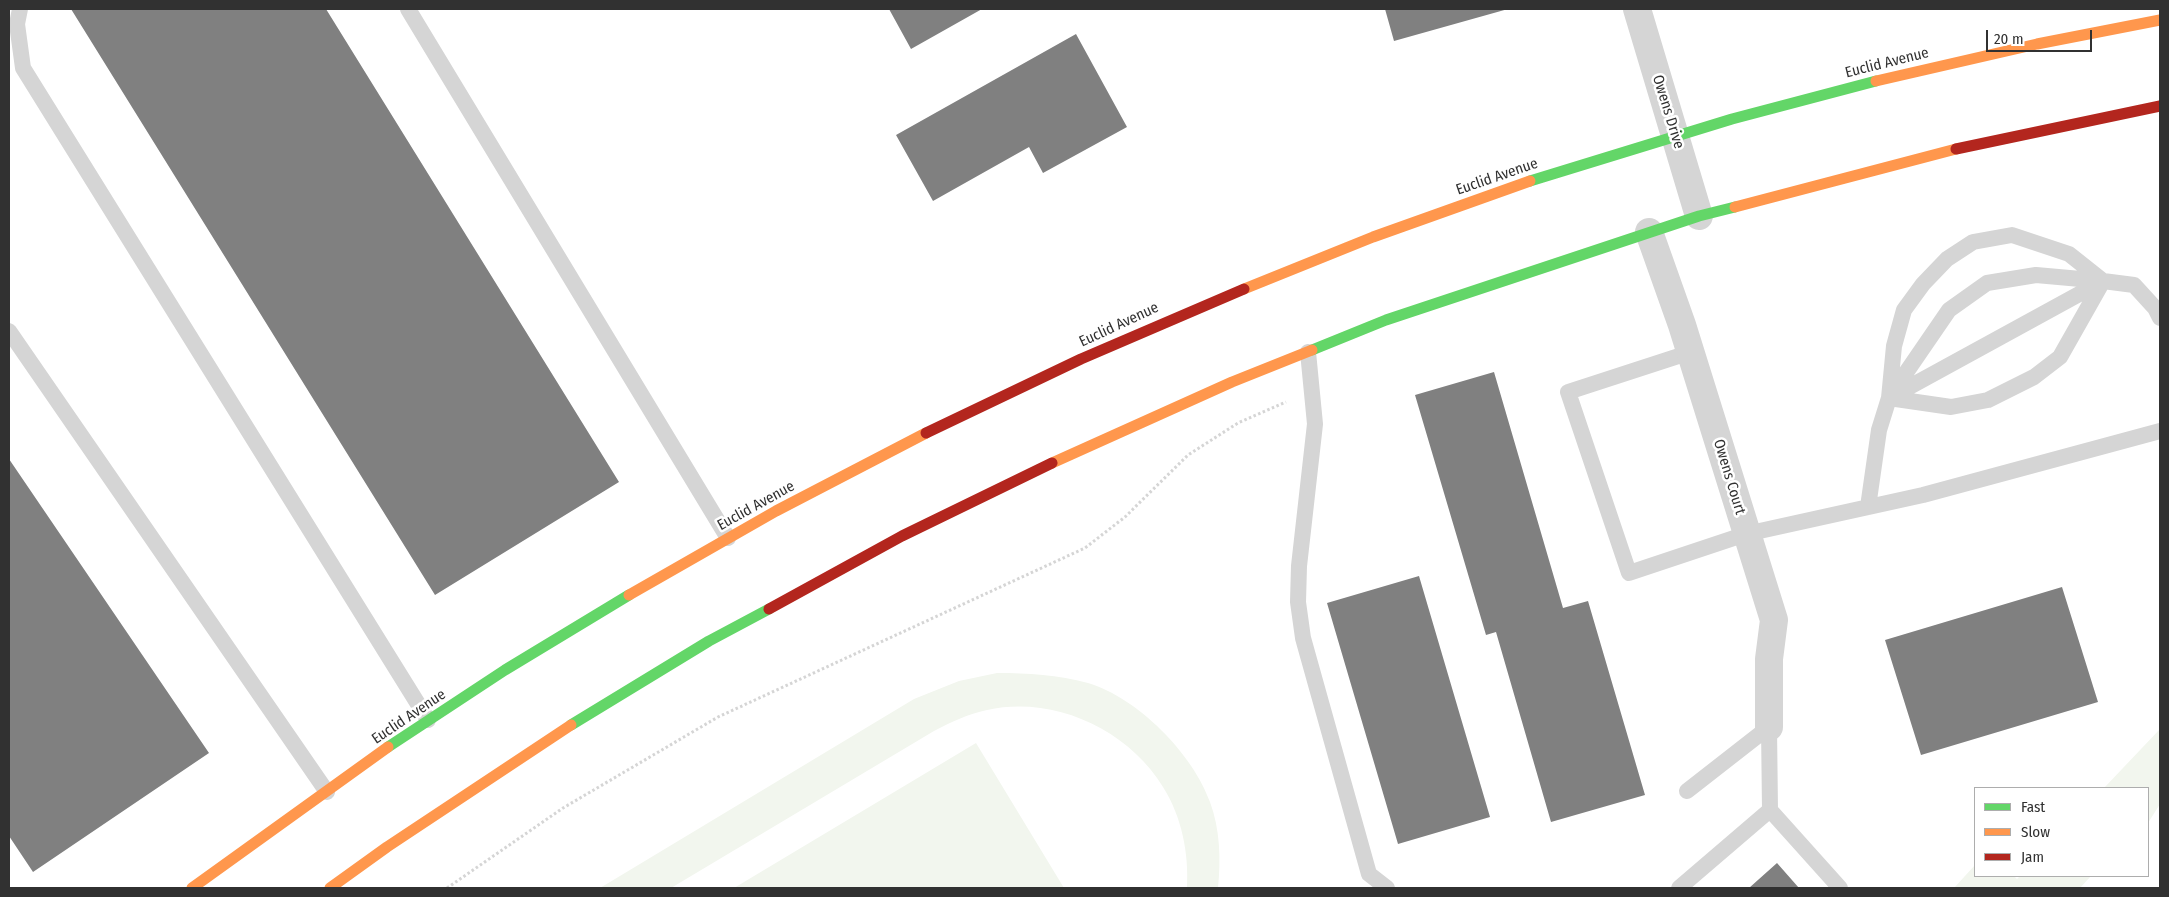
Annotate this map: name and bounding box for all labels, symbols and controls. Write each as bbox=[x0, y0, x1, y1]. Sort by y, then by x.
scale bar bbox=[1989, 20, 2095, 52]
text: 20 m bbox=[1994, 30, 2024, 48]
street label: Euclid Avenue bbox=[1843, 44, 1931, 82]
street label: Owens Drive bbox=[1648, 73, 1688, 151]
street label: Euclid Avenue bbox=[1454, 155, 1540, 199]
street label: Euclid Avenue bbox=[1076, 299, 1162, 351]
street label: Owens Court bbox=[1709, 437, 1749, 517]
street label: Euclid Avenue bbox=[714, 477, 798, 535]
street label: Euclid Avenue bbox=[369, 686, 449, 748]
legend bbox=[1974, 787, 2149, 877]
text: Fast bbox=[2021, 798, 2045, 816]
text: Slow bbox=[2021, 823, 2050, 841]
text: Jam bbox=[2021, 848, 2044, 866]

